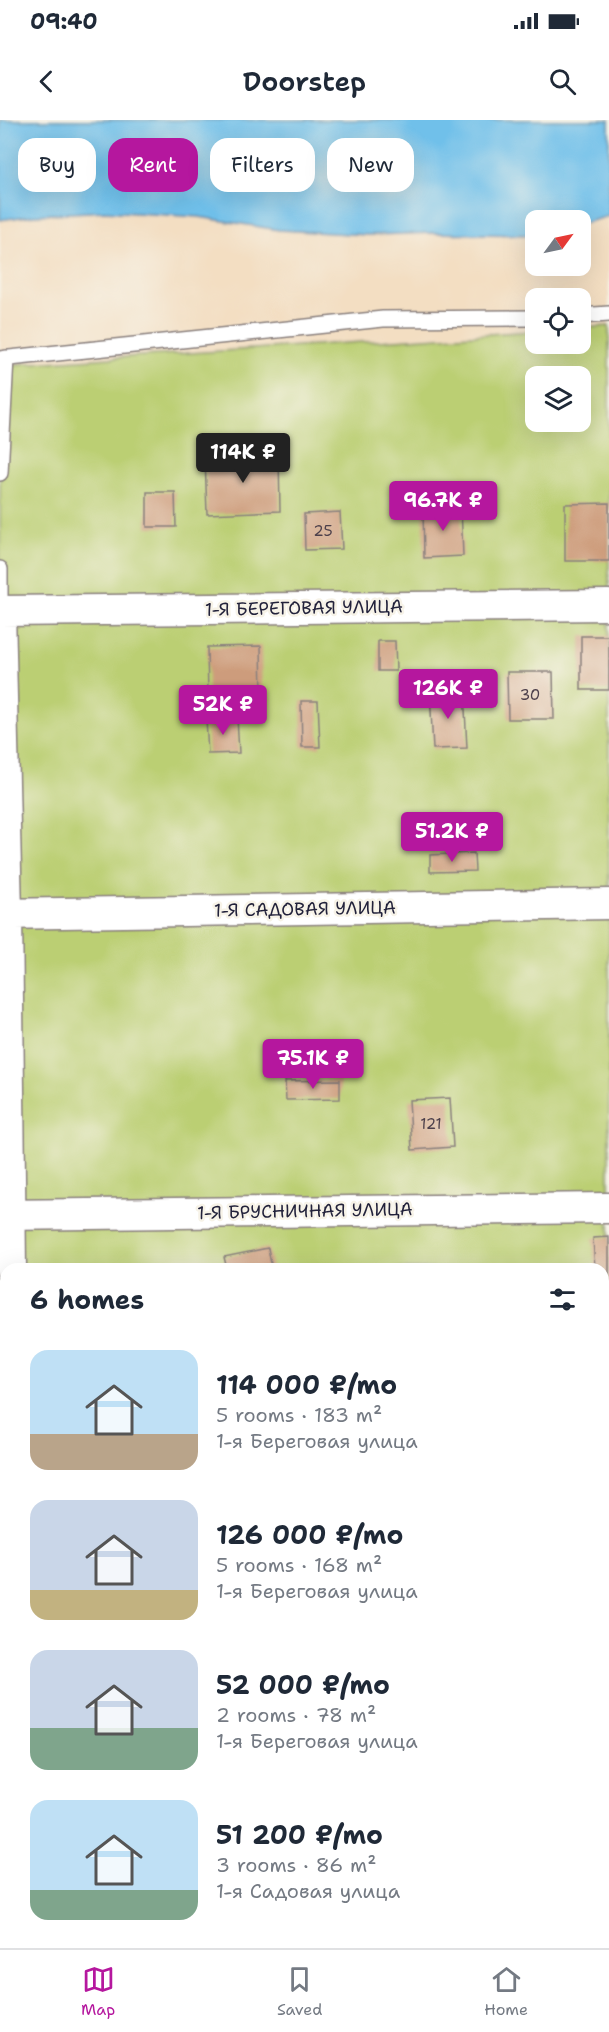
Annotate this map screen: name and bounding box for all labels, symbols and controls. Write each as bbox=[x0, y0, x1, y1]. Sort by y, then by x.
text: 09:40 bbox=[30, 7, 98, 36]
text: Doorstep bbox=[243, 63, 366, 100]
icon: back bbox=[30, 65, 63, 98]
icon: search bbox=[546, 65, 579, 98]
chip: Buy bbox=[18, 138, 96, 192]
chip: Rent bbox=[108, 138, 198, 192]
chip: Filters bbox=[210, 138, 315, 192]
chip: New bbox=[327, 138, 414, 192]
north arrow bbox=[525, 210, 591, 276]
map controls bbox=[525, 210, 591, 432]
button: locate bbox=[525, 288, 591, 354]
button: layers bbox=[525, 366, 591, 432]
pin: 114K ₽ bbox=[194, 433, 292, 484]
text: 114K ₽ bbox=[210, 439, 276, 465]
pin: 96.7K ₽ bbox=[388, 481, 498, 532]
text: 96.7K ₽ bbox=[403, 487, 483, 513]
house number: 25 bbox=[313, 521, 333, 541]
street label: 1-Я БЕРЕГОВАЯ УЛИЦА bbox=[205, 594, 403, 622]
pin: 126K ₽ bbox=[399, 669, 497, 720]
text: 126K ₽ bbox=[413, 675, 483, 701]
pin: 52K ₽ bbox=[181, 685, 265, 736]
house number: 30 bbox=[520, 685, 540, 705]
text: 52K ₽ bbox=[193, 691, 253, 717]
pin: 51.2K ₽ bbox=[397, 812, 507, 863]
text: 51.2K ₽ bbox=[415, 818, 489, 844]
street label: 1-Я САДОВАЯ УЛИЦА bbox=[214, 895, 396, 923]
pin: 75.1K ₽ bbox=[258, 1039, 368, 1090]
text: 75.1K ₽ bbox=[277, 1045, 349, 1071]
house number: 121 bbox=[420, 1114, 442, 1134]
street label: 1-Я БРУСНИЧНАЯ УЛИЦА bbox=[197, 1197, 413, 1225]
text: 6 homes bbox=[30, 1282, 144, 1317]
icon: filters bbox=[546, 1283, 579, 1316]
text: 114 000 ₽/mo bbox=[216, 1367, 397, 1402]
icon: home bbox=[78, 1374, 150, 1446]
text: 5 rooms · 183 m² bbox=[216, 1402, 382, 1428]
text: 1-я Береговая улица bbox=[216, 1428, 418, 1454]
text: 126 000 ₽/mo bbox=[216, 1517, 403, 1552]
icon: home bbox=[78, 1524, 150, 1596]
text: 5 rooms · 168 m² bbox=[216, 1552, 382, 1578]
text: 1-я Береговая улица bbox=[216, 1578, 418, 1604]
text: 52 000 ₽/mo bbox=[216, 1667, 390, 1702]
icon: home bbox=[78, 1674, 150, 1746]
text: 2 rooms · 78 m² bbox=[216, 1702, 376, 1728]
text: 1-я Береговая улица bbox=[216, 1728, 418, 1754]
text: 51 200 ₽/mo bbox=[216, 1817, 383, 1852]
icon: home bbox=[78, 1824, 150, 1896]
text: 3 rooms · 86 m² bbox=[216, 1852, 376, 1878]
text: 1-я Садовая улица bbox=[216, 1878, 400, 1904]
tab: Map bbox=[81, 1963, 115, 2020]
tab: Saved bbox=[277, 1963, 322, 2020]
tab: Home bbox=[484, 1963, 528, 2020]

